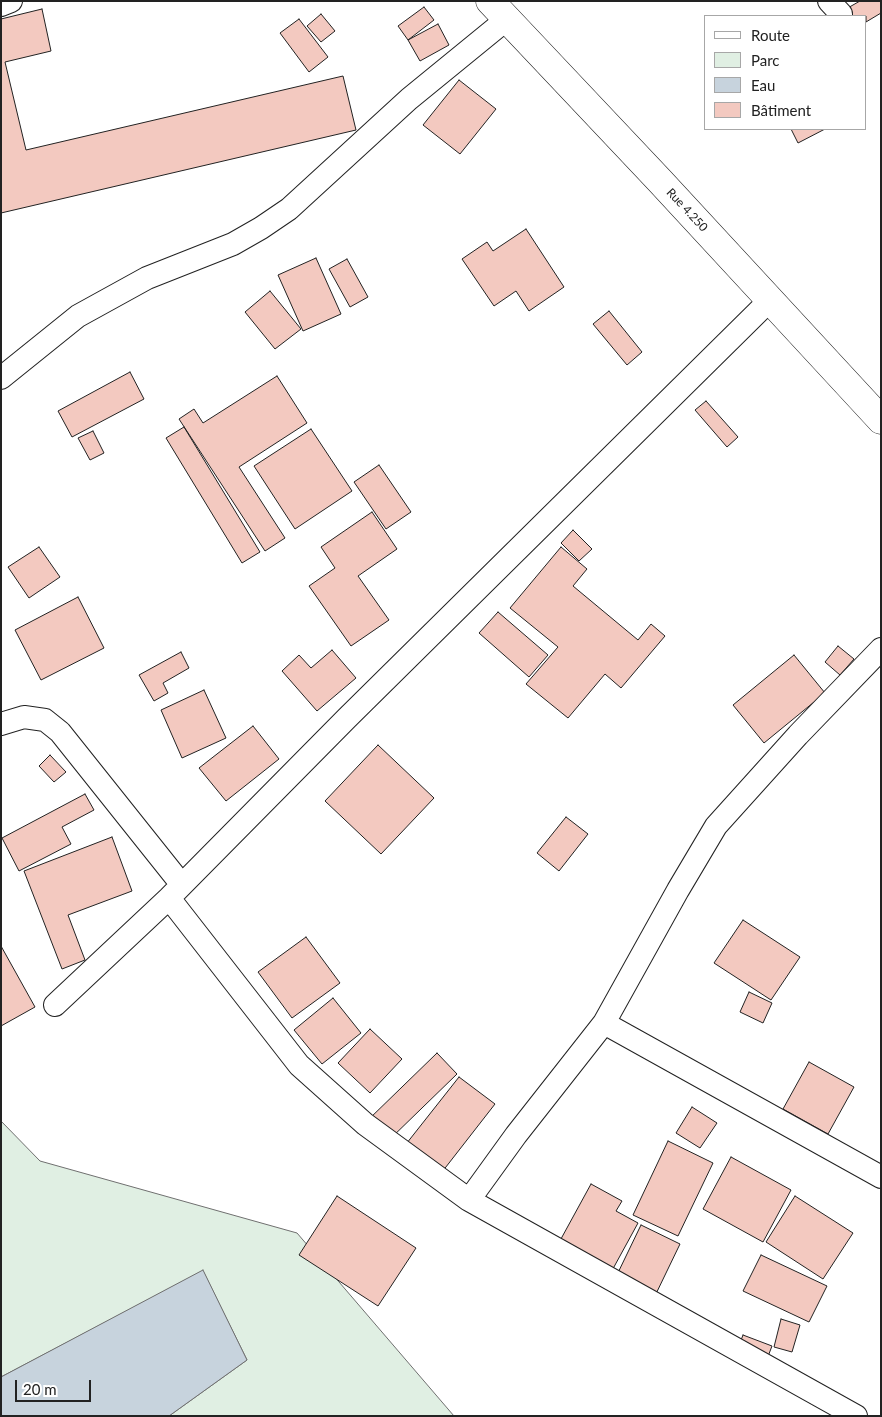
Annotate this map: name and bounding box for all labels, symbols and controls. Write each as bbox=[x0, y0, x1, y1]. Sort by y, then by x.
legend bbox=[704, 15, 867, 130]
text: Route bbox=[751, 26, 790, 44]
text: Parc bbox=[751, 51, 780, 69]
text: Eau bbox=[751, 76, 775, 94]
text: Bâtiment bbox=[751, 101, 811, 119]
street label: Rue 4.250 bbox=[663, 185, 711, 235]
scale bar bbox=[18, 1370, 94, 1402]
text: 20 m bbox=[23, 1380, 57, 1398]

